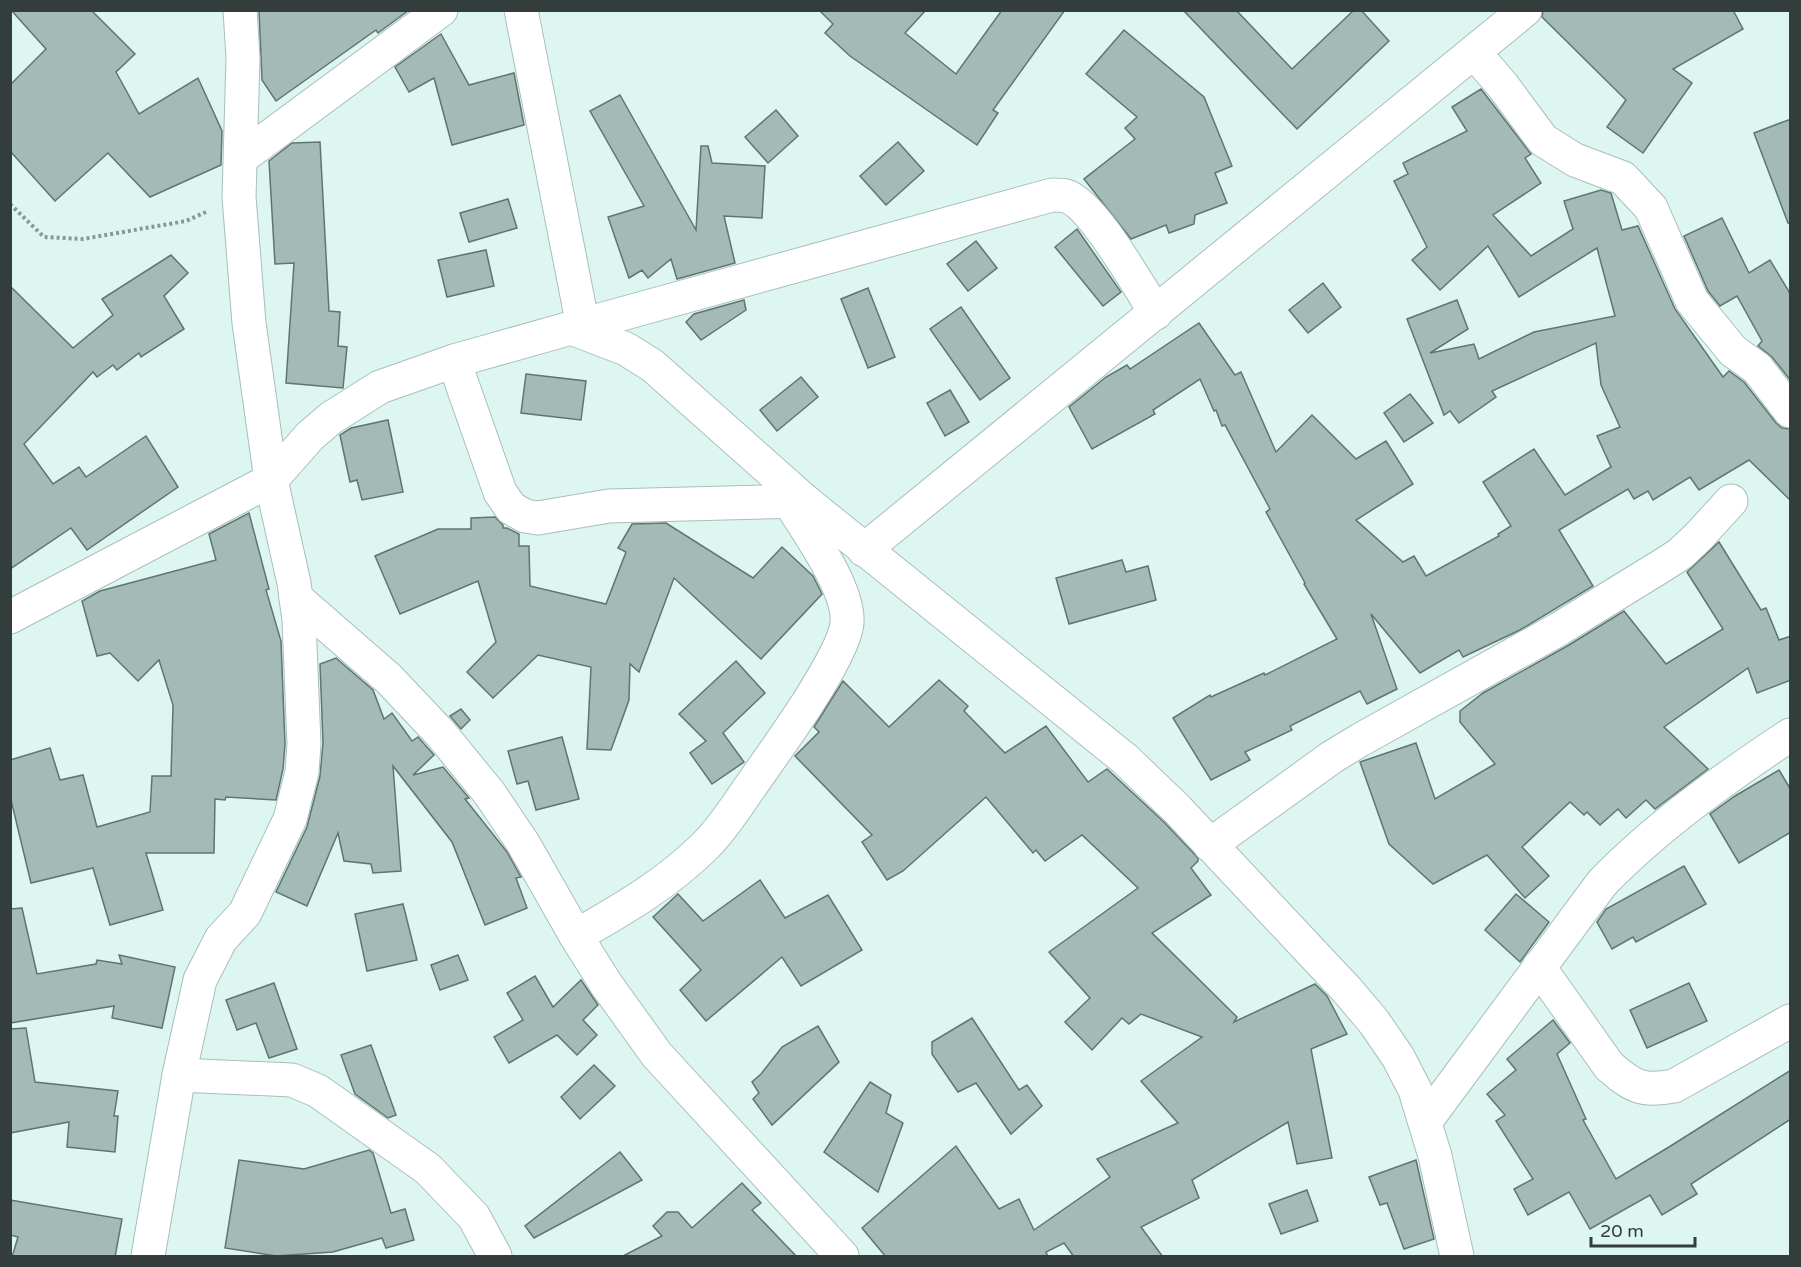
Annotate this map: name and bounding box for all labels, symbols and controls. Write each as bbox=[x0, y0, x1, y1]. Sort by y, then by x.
scale bar bbox=[1591, 1210, 1694, 1248]
text: 20 m bbox=[1600, 1220, 1644, 1242]

